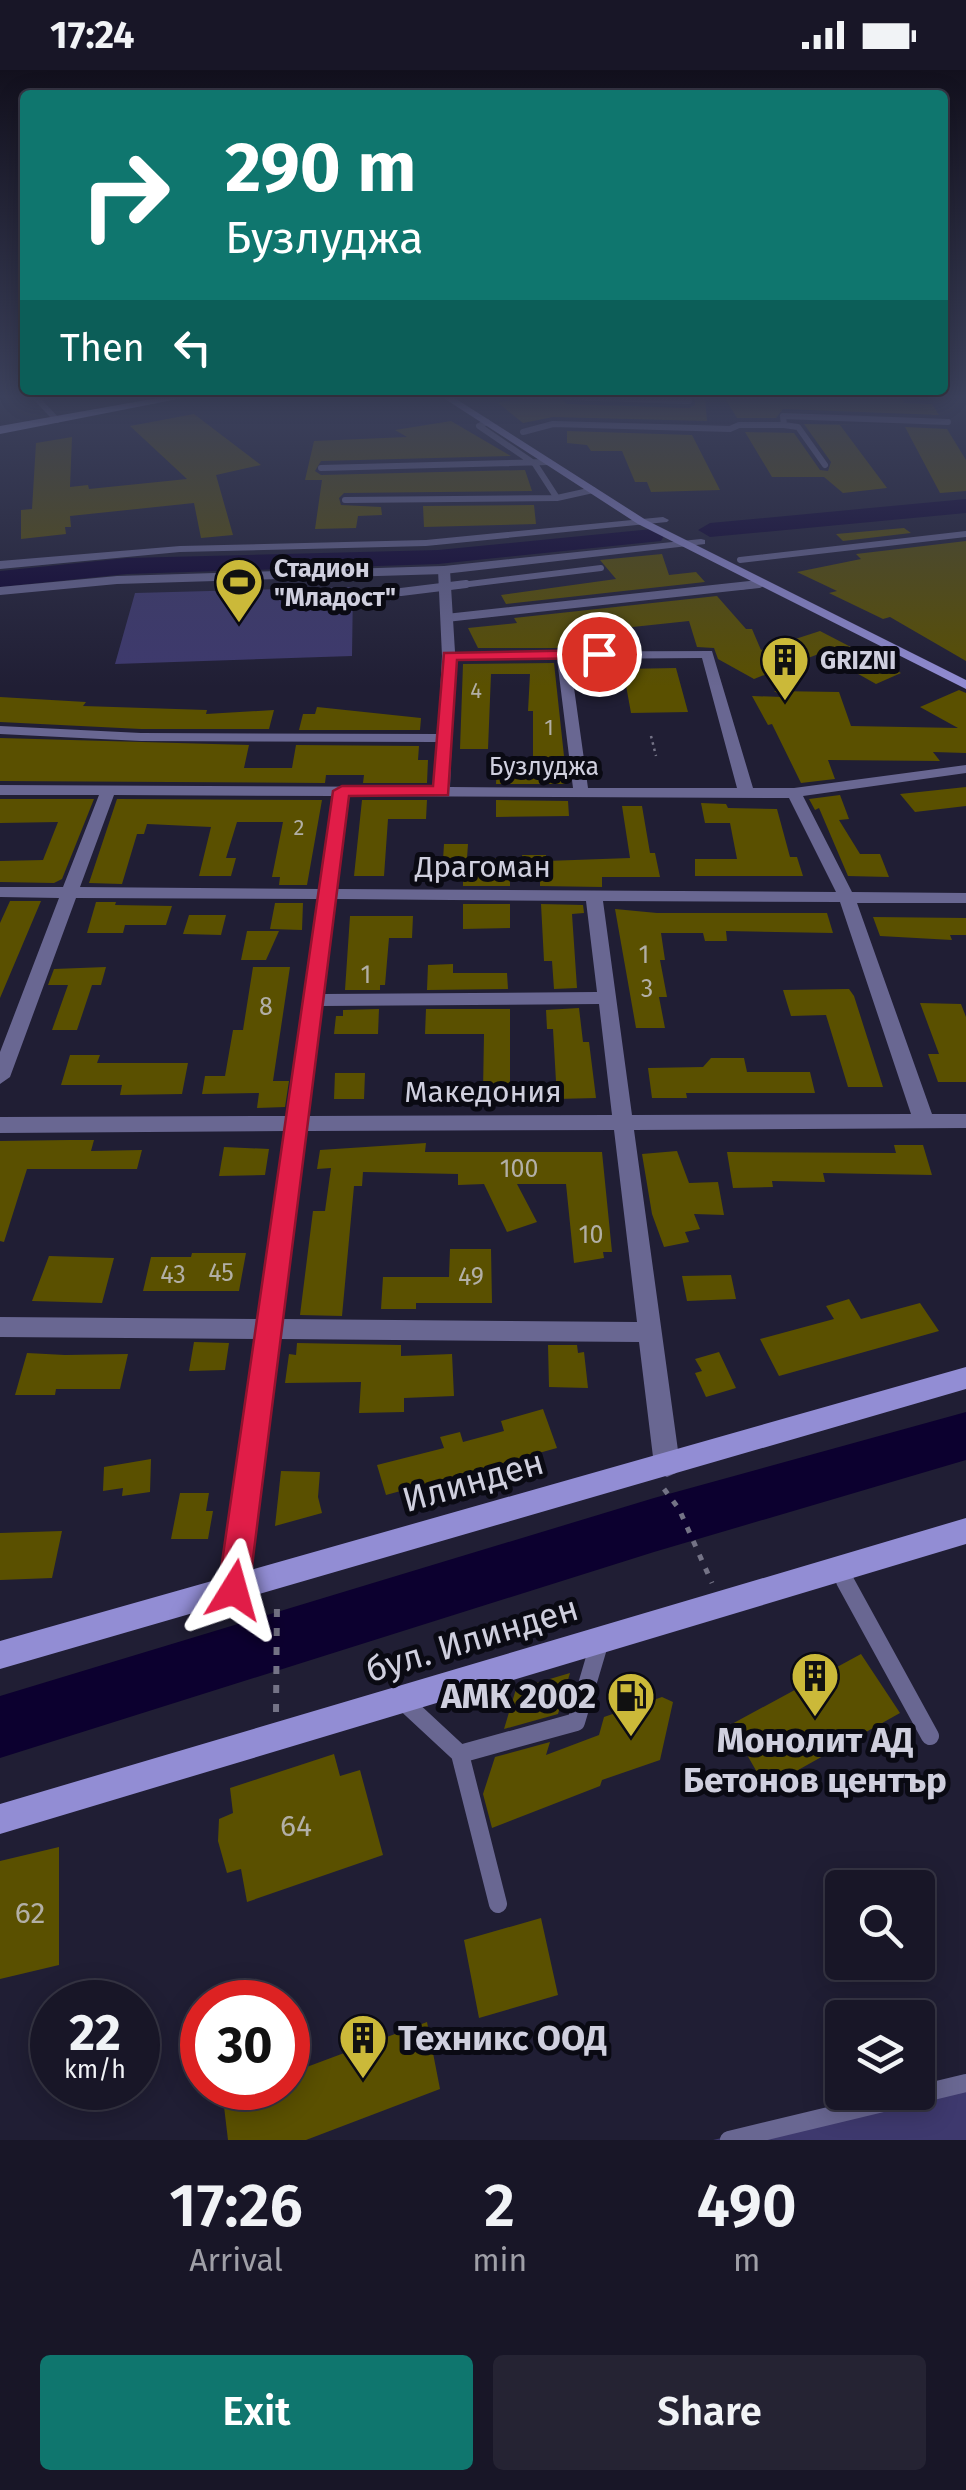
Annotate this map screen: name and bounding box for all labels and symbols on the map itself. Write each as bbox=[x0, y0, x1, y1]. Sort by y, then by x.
place label: Стадион "Младост" bbox=[274, 554, 396, 613]
sports icon: Стадион "Младост" bbox=[213, 556, 265, 624]
pin bbox=[557, 612, 642, 697]
building icon: GRIZNI bbox=[759, 634, 811, 702]
place label: GRIZNI bbox=[820, 646, 896, 676]
house number: 4 bbox=[470, 677, 482, 704]
house number: 1 bbox=[544, 714, 554, 741]
street label: Бузлуджа bbox=[489, 752, 599, 782]
house number: 2 bbox=[294, 814, 304, 841]
street label: Драгоман bbox=[414, 849, 551, 885]
house number: 1 bbox=[639, 940, 649, 970]
house number: 1 bbox=[361, 960, 371, 990]
house number: 3 bbox=[641, 974, 653, 1004]
house number: 8 bbox=[259, 992, 273, 1022]
street label: Македония bbox=[404, 1074, 562, 1110]
house number: 100 bbox=[500, 1154, 538, 1184]
house number: 10 bbox=[579, 1220, 603, 1250]
house number: 45 bbox=[208, 1258, 234, 1288]
house number: 43 bbox=[160, 1260, 186, 1290]
house number: 49 bbox=[458, 1262, 484, 1292]
street label: Илинден bbox=[397, 1441, 549, 1521]
position arrow bbox=[182, 1538, 286, 1642]
street label: бул. Илинден bbox=[361, 1587, 583, 1691]
building icon: Монолит АД Бетонов център bbox=[789, 1650, 841, 1718]
fuel station icon: АМК 2002 bbox=[605, 1670, 657, 1738]
place label: АМК 2002 bbox=[440, 1675, 596, 1717]
place label: Монолит АД Бетонов център bbox=[683, 1719, 947, 1801]
house number: 64 bbox=[280, 1808, 312, 1844]
house number: 62 bbox=[15, 1895, 45, 1931]
speed limit sign: 30 bbox=[180, 1980, 310, 2110]
building icon: Техникс ООД bbox=[337, 2012, 389, 2080]
place label: Техникс ООД bbox=[398, 2017, 607, 2059]

